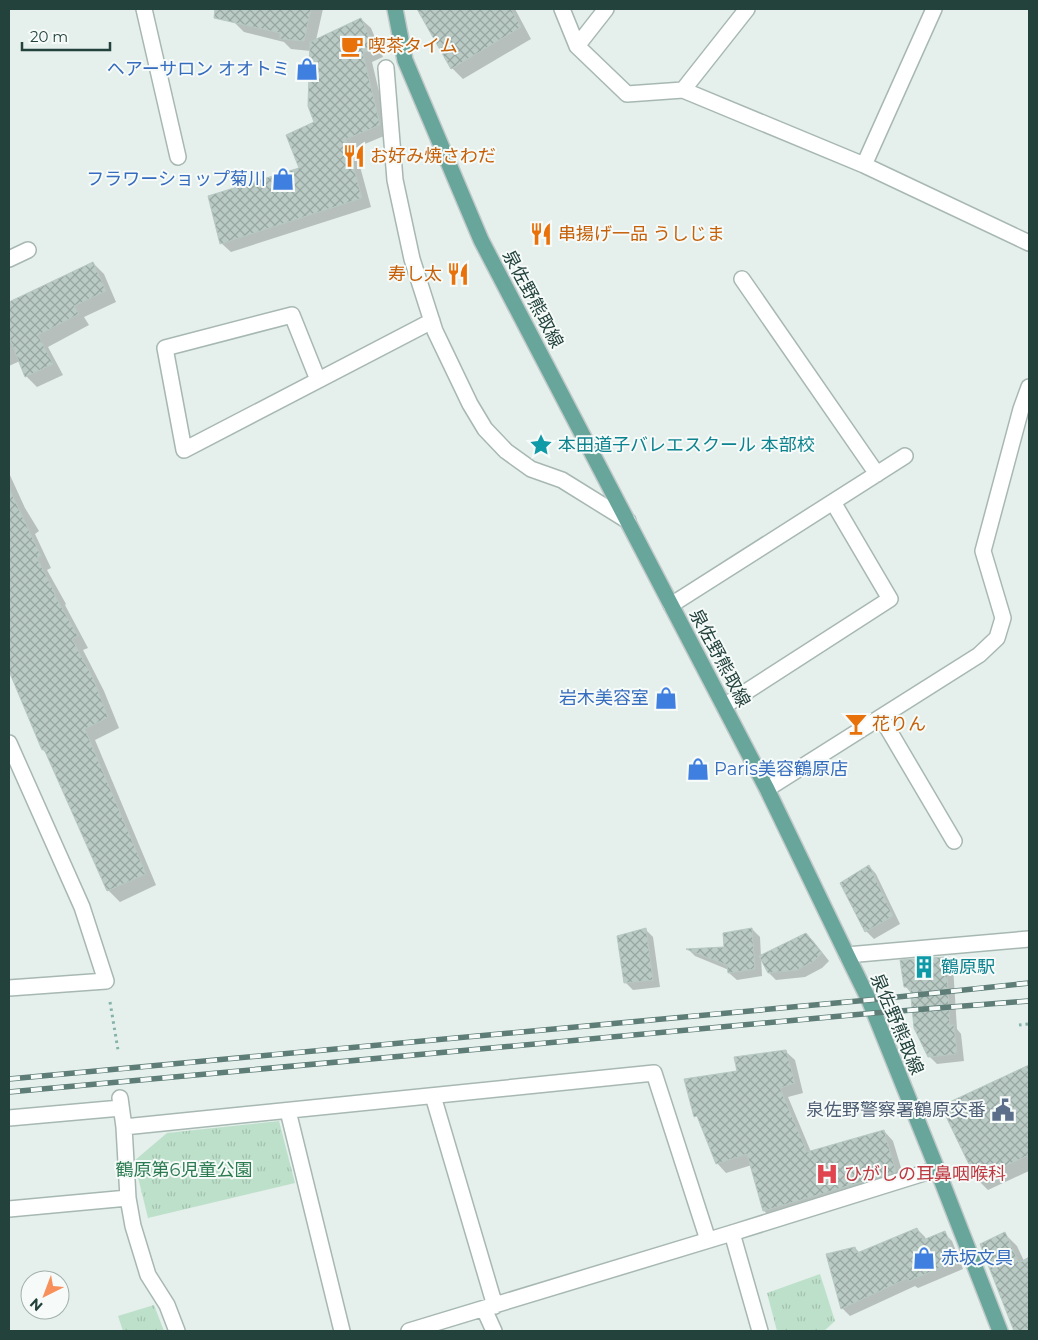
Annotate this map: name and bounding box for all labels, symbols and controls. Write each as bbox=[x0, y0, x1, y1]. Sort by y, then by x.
scale bar bbox=[22, 20, 110, 52]
text: 20 m bbox=[30, 27, 68, 46]
cafe icon: 喫茶タイム bbox=[339, 33, 365, 59]
place label: 喫茶タイム bbox=[368, 35, 458, 57]
shop icon: ヘアーサロン オオトミ bbox=[294, 56, 320, 82]
place label: ヘアーサロン オオトミ bbox=[107, 58, 290, 80]
restaurant icon: お好み焼さわだ bbox=[341, 143, 367, 169]
place label: お好み焼さわだ bbox=[370, 145, 496, 167]
shop icon: フラワーショップ菊川 bbox=[270, 166, 296, 192]
place label: フラワーショップ菊川 bbox=[86, 168, 266, 190]
restaurant icon: 串揚げ一品 うしじま bbox=[528, 221, 554, 247]
place label: 串揚げ一品 うしじま bbox=[558, 223, 725, 245]
street label: 泉佐野熊取線 bbox=[498, 246, 568, 352]
restaurant icon: 寿し太 bbox=[445, 261, 471, 287]
place label: 寿し太 bbox=[388, 263, 442, 285]
place icon: 本田道子バレエスクール 本部校 bbox=[528, 432, 554, 458]
place label: 本田道子バレエスクール 本部校 bbox=[558, 434, 815, 456]
street label: 泉佐野熊取線 bbox=[685, 605, 755, 711]
shop icon: 岩木美容室 bbox=[653, 685, 679, 711]
place label: 岩木美容室 bbox=[559, 687, 649, 709]
bar icon: 花りん bbox=[843, 711, 869, 737]
place label: 花りん bbox=[872, 713, 926, 735]
shop icon: Paris美容鶴原店 bbox=[685, 756, 711, 782]
place label: Paris美容鶴原店 bbox=[714, 758, 848, 780]
building icon: 鶴原駅 bbox=[911, 954, 937, 980]
place label: 鶴原駅 bbox=[941, 956, 995, 978]
street label: 泉佐野熊取線 bbox=[866, 970, 928, 1078]
public building icon: 泉佐野警察署鶴原交番 bbox=[990, 1097, 1016, 1123]
place label: 泉佐野警察署鶴原交番 bbox=[806, 1099, 986, 1121]
park label: 鶴原第6児童公園 bbox=[116, 1159, 252, 1181]
hospital icon: ひがしの耳鼻咽喉科 bbox=[814, 1161, 840, 1187]
place label: ひがしの耳鼻咽喉科 bbox=[844, 1163, 1006, 1185]
shop icon: 赤坂文具 bbox=[911, 1245, 937, 1271]
place label: 赤坂文具 bbox=[941, 1247, 1013, 1269]
north arrow bbox=[20, 1270, 70, 1320]
text: N bbox=[26, 1294, 47, 1315]

